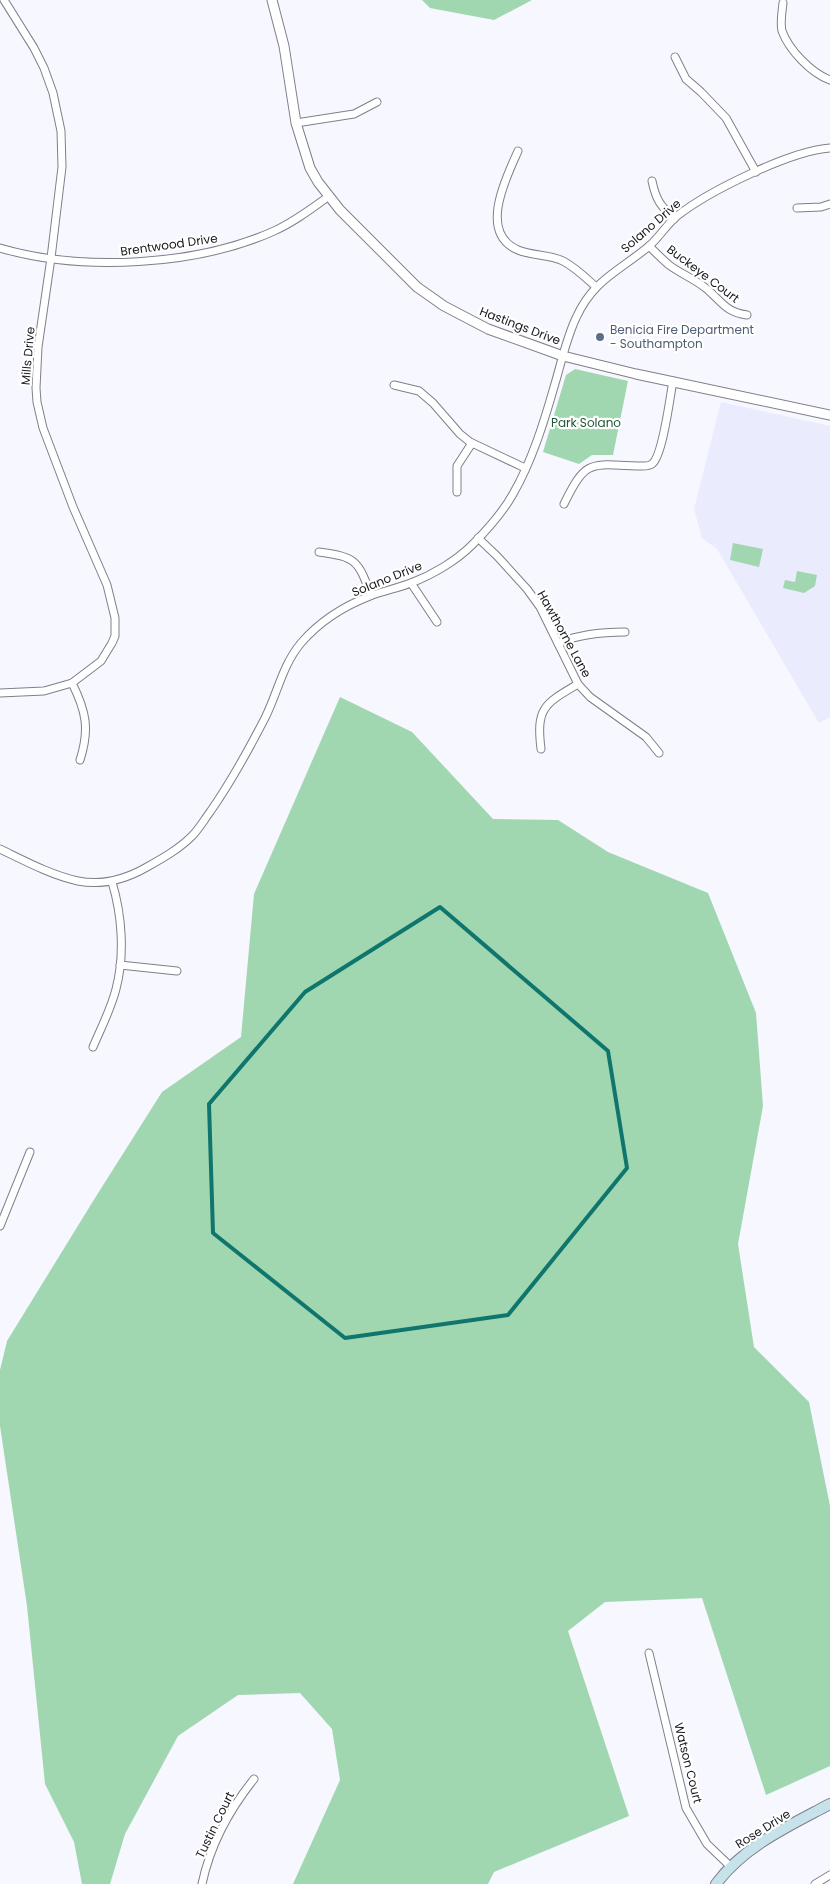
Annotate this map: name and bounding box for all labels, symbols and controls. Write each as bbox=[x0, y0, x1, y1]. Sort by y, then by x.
street label: Solano Drive bbox=[617, 195, 684, 256]
street label: Brentwood Drive bbox=[119, 229, 219, 260]
street label: Buckeye Court bbox=[664, 241, 743, 307]
street label: Hastings Drive bbox=[477, 302, 563, 349]
place label: Benicia Fire Department - Southampton bbox=[610, 321, 754, 352]
street label: Mills Drive bbox=[16, 326, 39, 386]
marker: Benicia Fire Department - Southampton bbox=[594, 331, 606, 343]
park label: Park Solano bbox=[551, 414, 621, 431]
street label: Solano Drive bbox=[349, 557, 425, 600]
street label: Hawthorne Lane bbox=[533, 587, 595, 680]
street label: Watson Court bbox=[670, 1721, 707, 1805]
street label: Tustin Court bbox=[191, 1789, 238, 1861]
street label: Rose Drive bbox=[732, 1805, 794, 1852]

